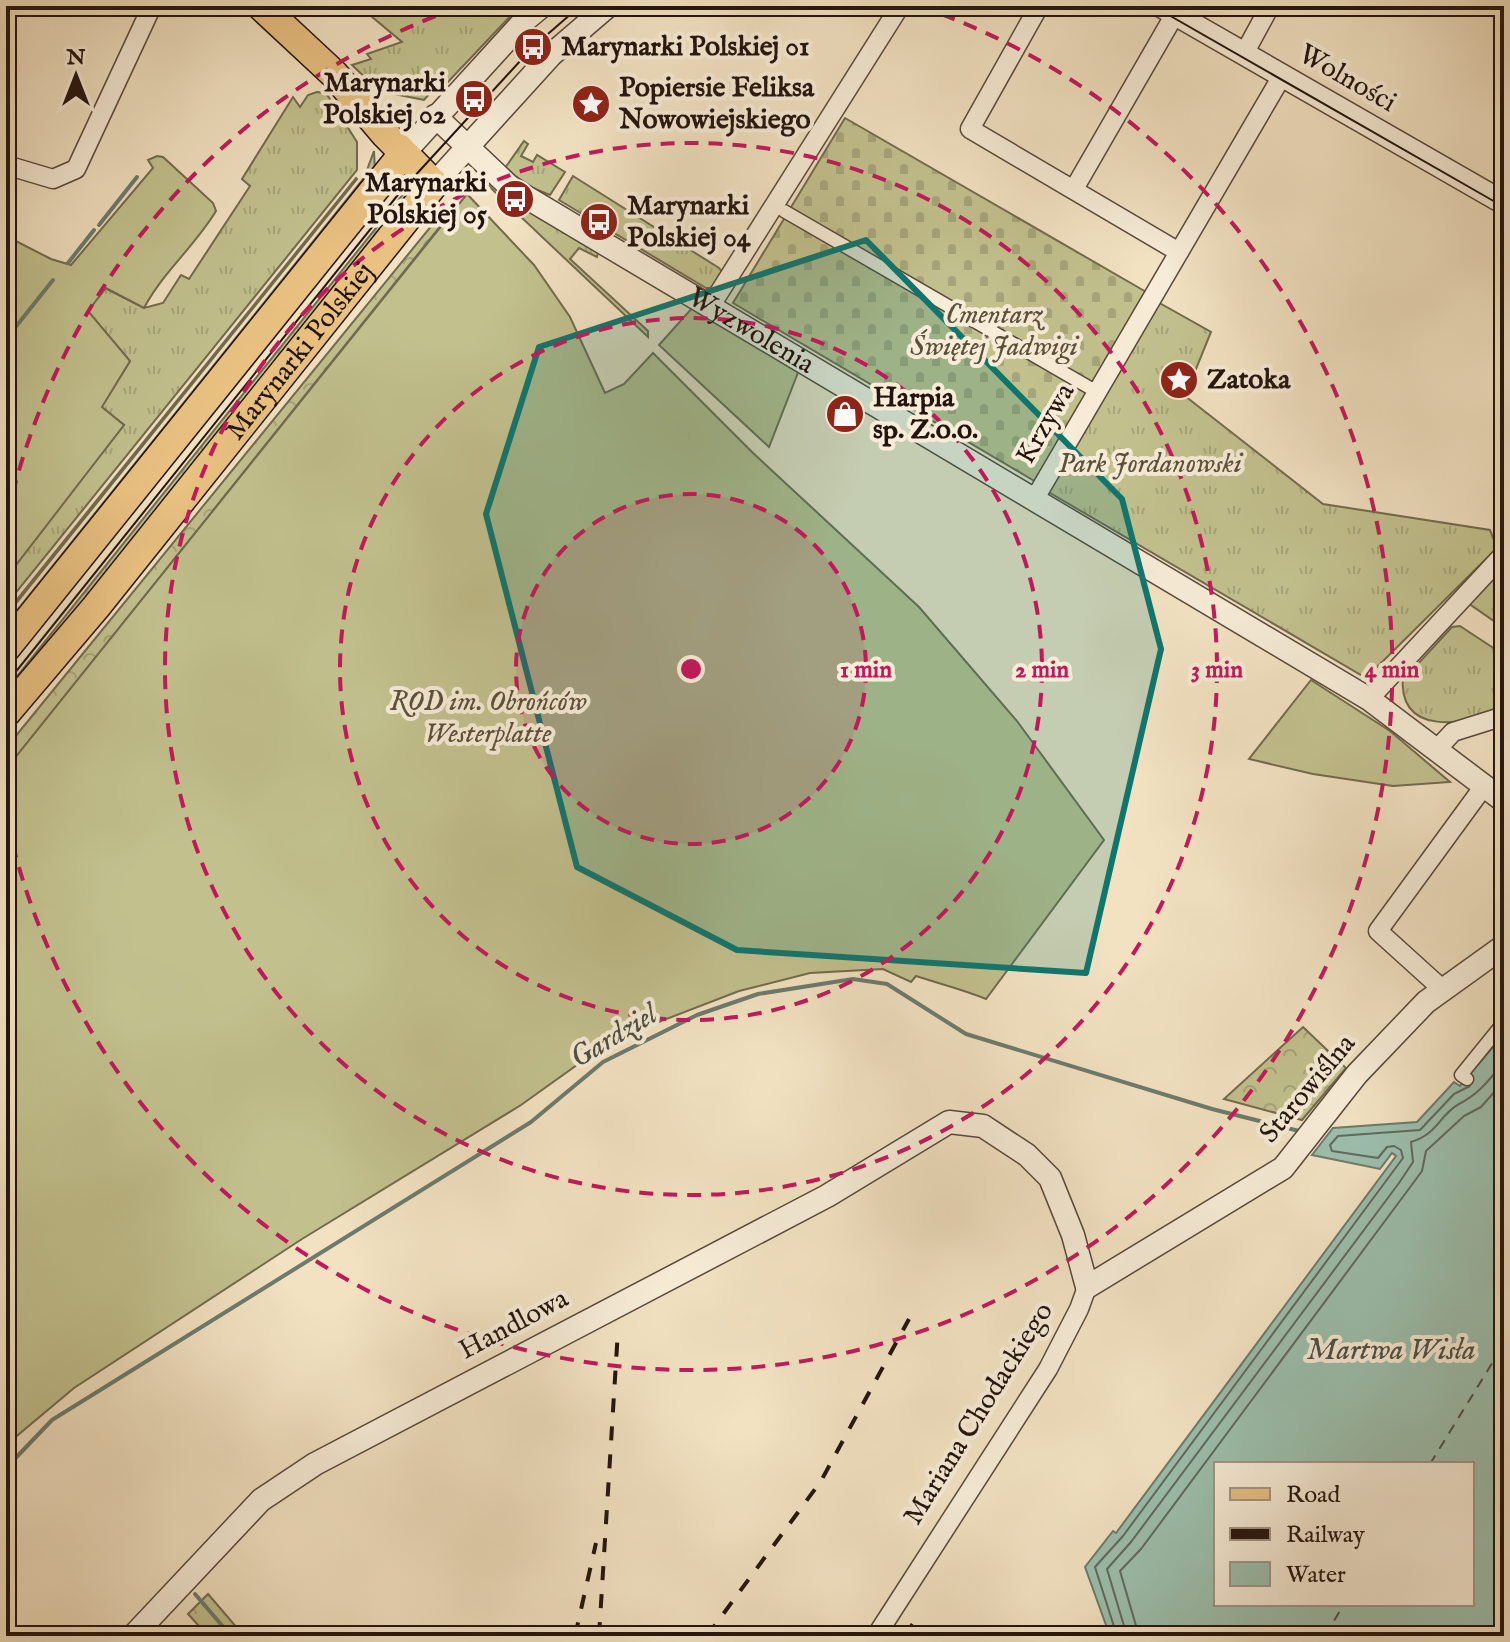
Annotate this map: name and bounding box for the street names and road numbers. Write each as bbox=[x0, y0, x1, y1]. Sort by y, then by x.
street label: Wolności bbox=[1292, 37, 1402, 121]
street label: Marynarki Polskiej bbox=[218, 255, 382, 448]
street label: Wyzwolenia bbox=[681, 280, 821, 383]
street label: Krzywa bbox=[1009, 376, 1084, 471]
street label: Starowiślna bbox=[1252, 1027, 1364, 1151]
street label: Handlowa bbox=[453, 1281, 575, 1368]
street label: Mariana Chodackiego bbox=[896, 1296, 1062, 1532]

